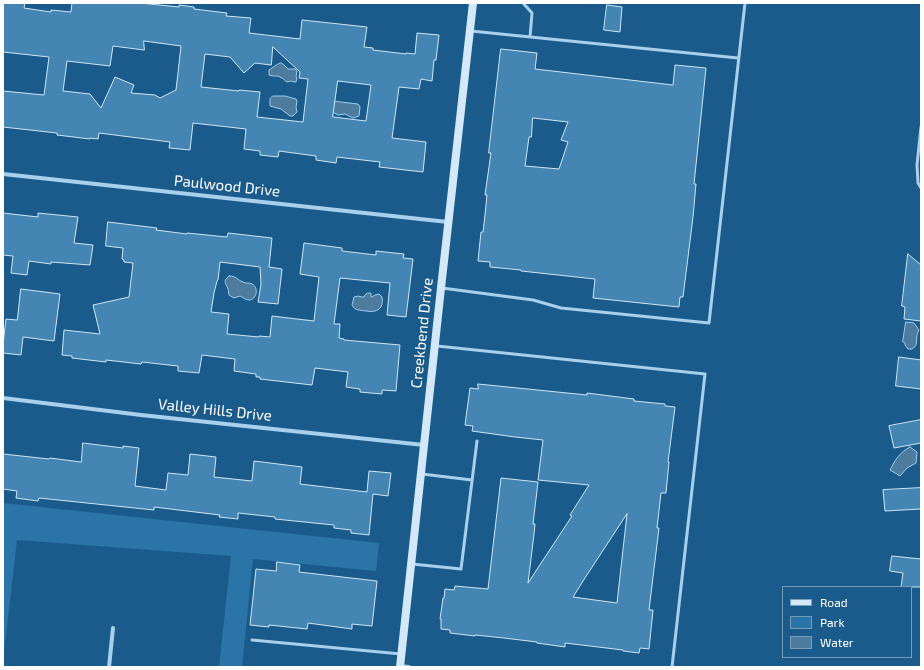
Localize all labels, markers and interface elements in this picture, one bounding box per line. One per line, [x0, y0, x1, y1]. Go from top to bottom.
street label: Paulwood Drive [173, 171, 281, 201]
street label: Creekbend Drive [407, 277, 437, 389]
street label: Valley Hills Drive [157, 395, 273, 425]
legend [782, 586, 912, 658]
text: Road [820, 595, 848, 609]
text: Park [820, 615, 845, 629]
text: Water [820, 635, 854, 649]

